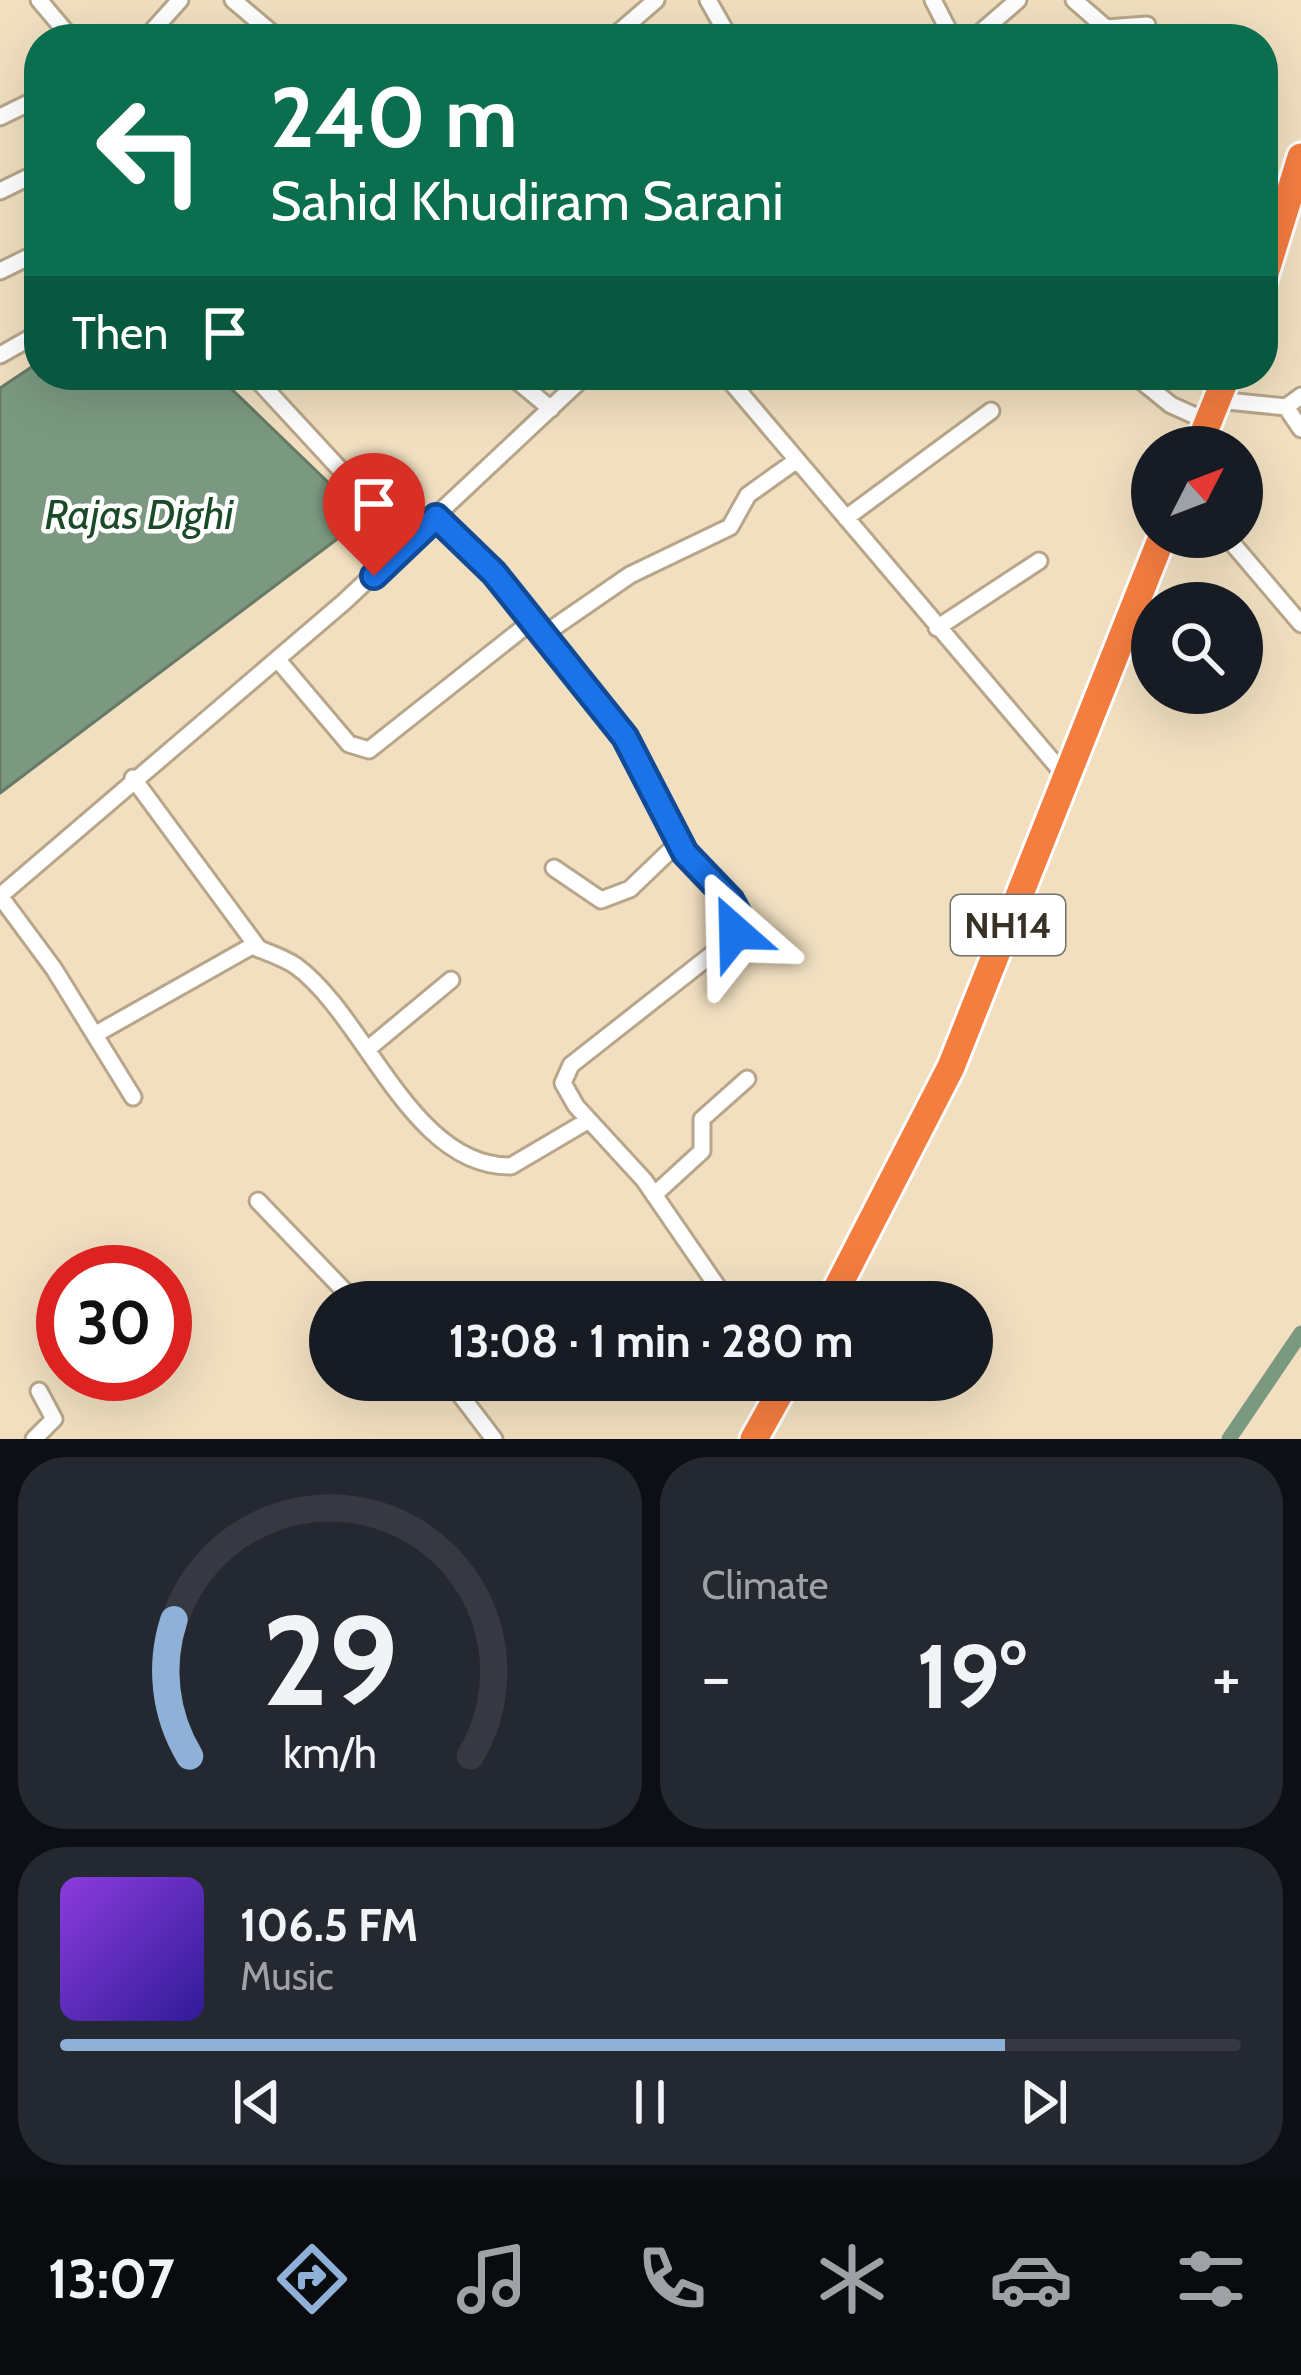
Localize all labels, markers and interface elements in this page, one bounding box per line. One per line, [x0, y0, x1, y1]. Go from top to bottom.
text: 240 m [270, 66, 518, 168]
icon: left [72, 72, 228, 228]
text: Sahid Khudiram Sarani [270, 168, 784, 234]
icon: arrive [192, 300, 258, 366]
text: Then [72, 306, 168, 360]
north arrow [1131, 426, 1263, 558]
map controls [1131, 426, 1263, 714]
pin [323, 453, 425, 576]
icon: arrive [341, 471, 407, 537]
water label: Rajas Dighi [44, 488, 235, 540]
button: search [1131, 582, 1263, 714]
position arrow [672, 869, 798, 995]
road number: NH14 [951, 895, 1065, 955]
speed limit sign: 30 [36, 1245, 192, 1401]
text: 13:08 · 1 min · 280 m [449, 1314, 853, 1368]
text: Climate [702, 1561, 828, 1609]
text: 29 [262, 1585, 398, 1736]
text: 19° [916, 1621, 1026, 1731]
text: − [702, 1636, 731, 1717]
text: + [1212, 1636, 1241, 1717]
text: km/h [283, 1727, 377, 1779]
text: 106.5 FM [240, 1898, 418, 1952]
text: Music [240, 1952, 334, 2000]
icon: previous [224, 2069, 290, 2135]
icon: pause [617, 2069, 683, 2135]
icon: next [1011, 2069, 1077, 2135]
icon: directions [270, 2237, 354, 2321]
icon: music [450, 2237, 534, 2321]
icon: phone [630, 2237, 714, 2321]
icon: climate [810, 2237, 894, 2321]
icon: car [989, 2237, 1073, 2321]
icon: filters [1169, 2237, 1253, 2321]
text: 13:07 [48, 2246, 175, 2312]

